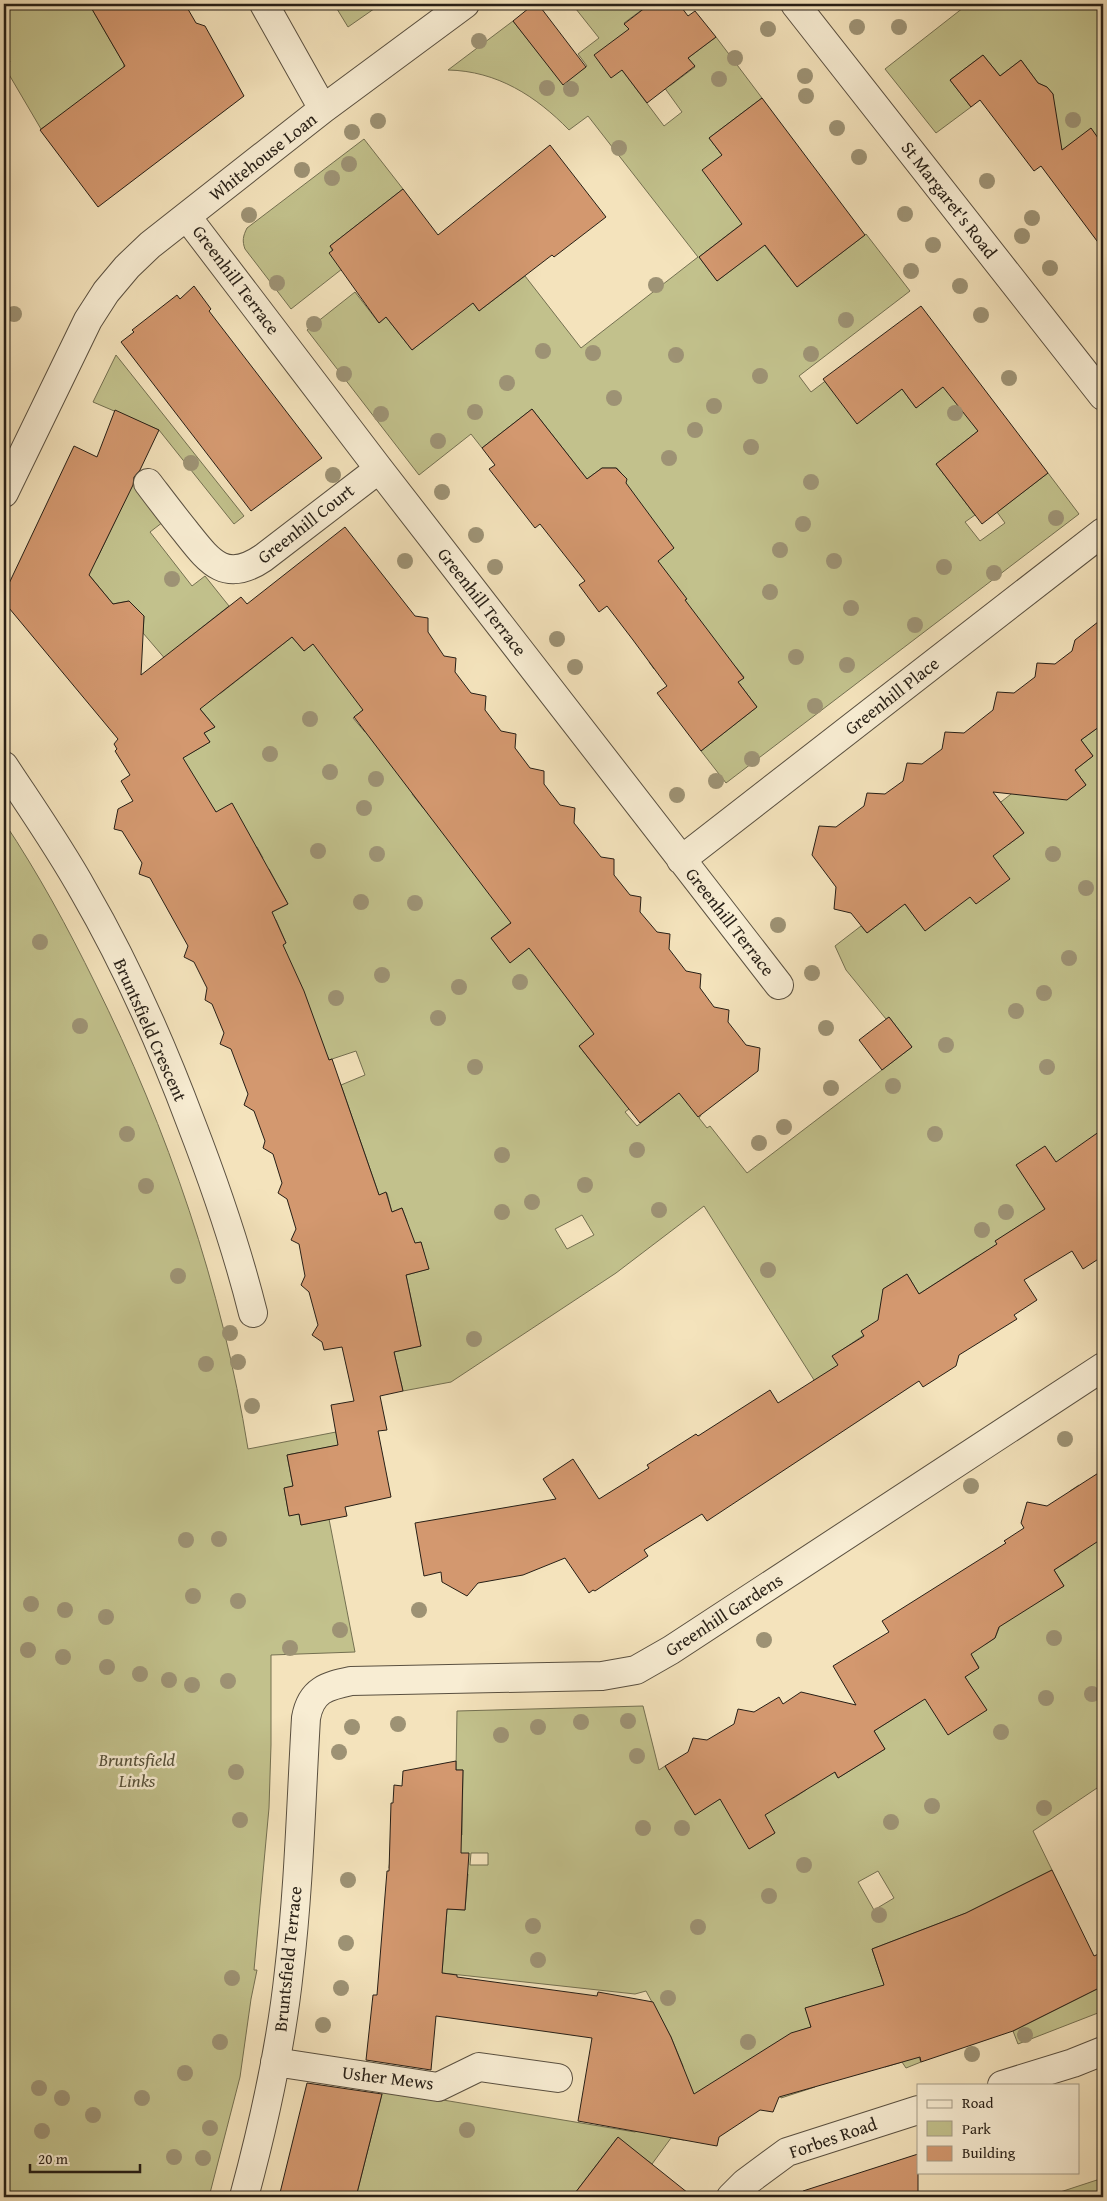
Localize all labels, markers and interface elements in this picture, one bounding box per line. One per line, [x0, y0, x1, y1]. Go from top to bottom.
street label: Whitehouse Loan [203, 106, 322, 207]
street label: St Margaret's Road [895, 135, 1004, 264]
street label: Greenhill Terrace [186, 219, 287, 340]
street label: Greenhill Court [251, 477, 360, 570]
street label: Greenhill Terrace [431, 542, 533, 662]
street label: Greenhill Place [839, 650, 945, 741]
street label: Greenhill Terrace [679, 862, 781, 982]
street label: Bruntsfield Crescent [107, 954, 194, 1106]
street label: Greenhill Gardens [659, 1566, 788, 1663]
park label: Bruntsfield Links [98, 1746, 176, 1794]
street label: Bruntsfield Terrace [266, 1885, 309, 2033]
street label: Usher Mews [341, 2058, 435, 2097]
legend [917, 2084, 1080, 2174]
text: Road [962, 2092, 993, 2113]
street label: Forbes Road [785, 2110, 881, 2165]
text: Park [962, 2118, 991, 2139]
scale bar [30, 2141, 140, 2173]
text: Building [962, 2142, 1016, 2163]
text: 20 m [38, 2148, 69, 2169]

